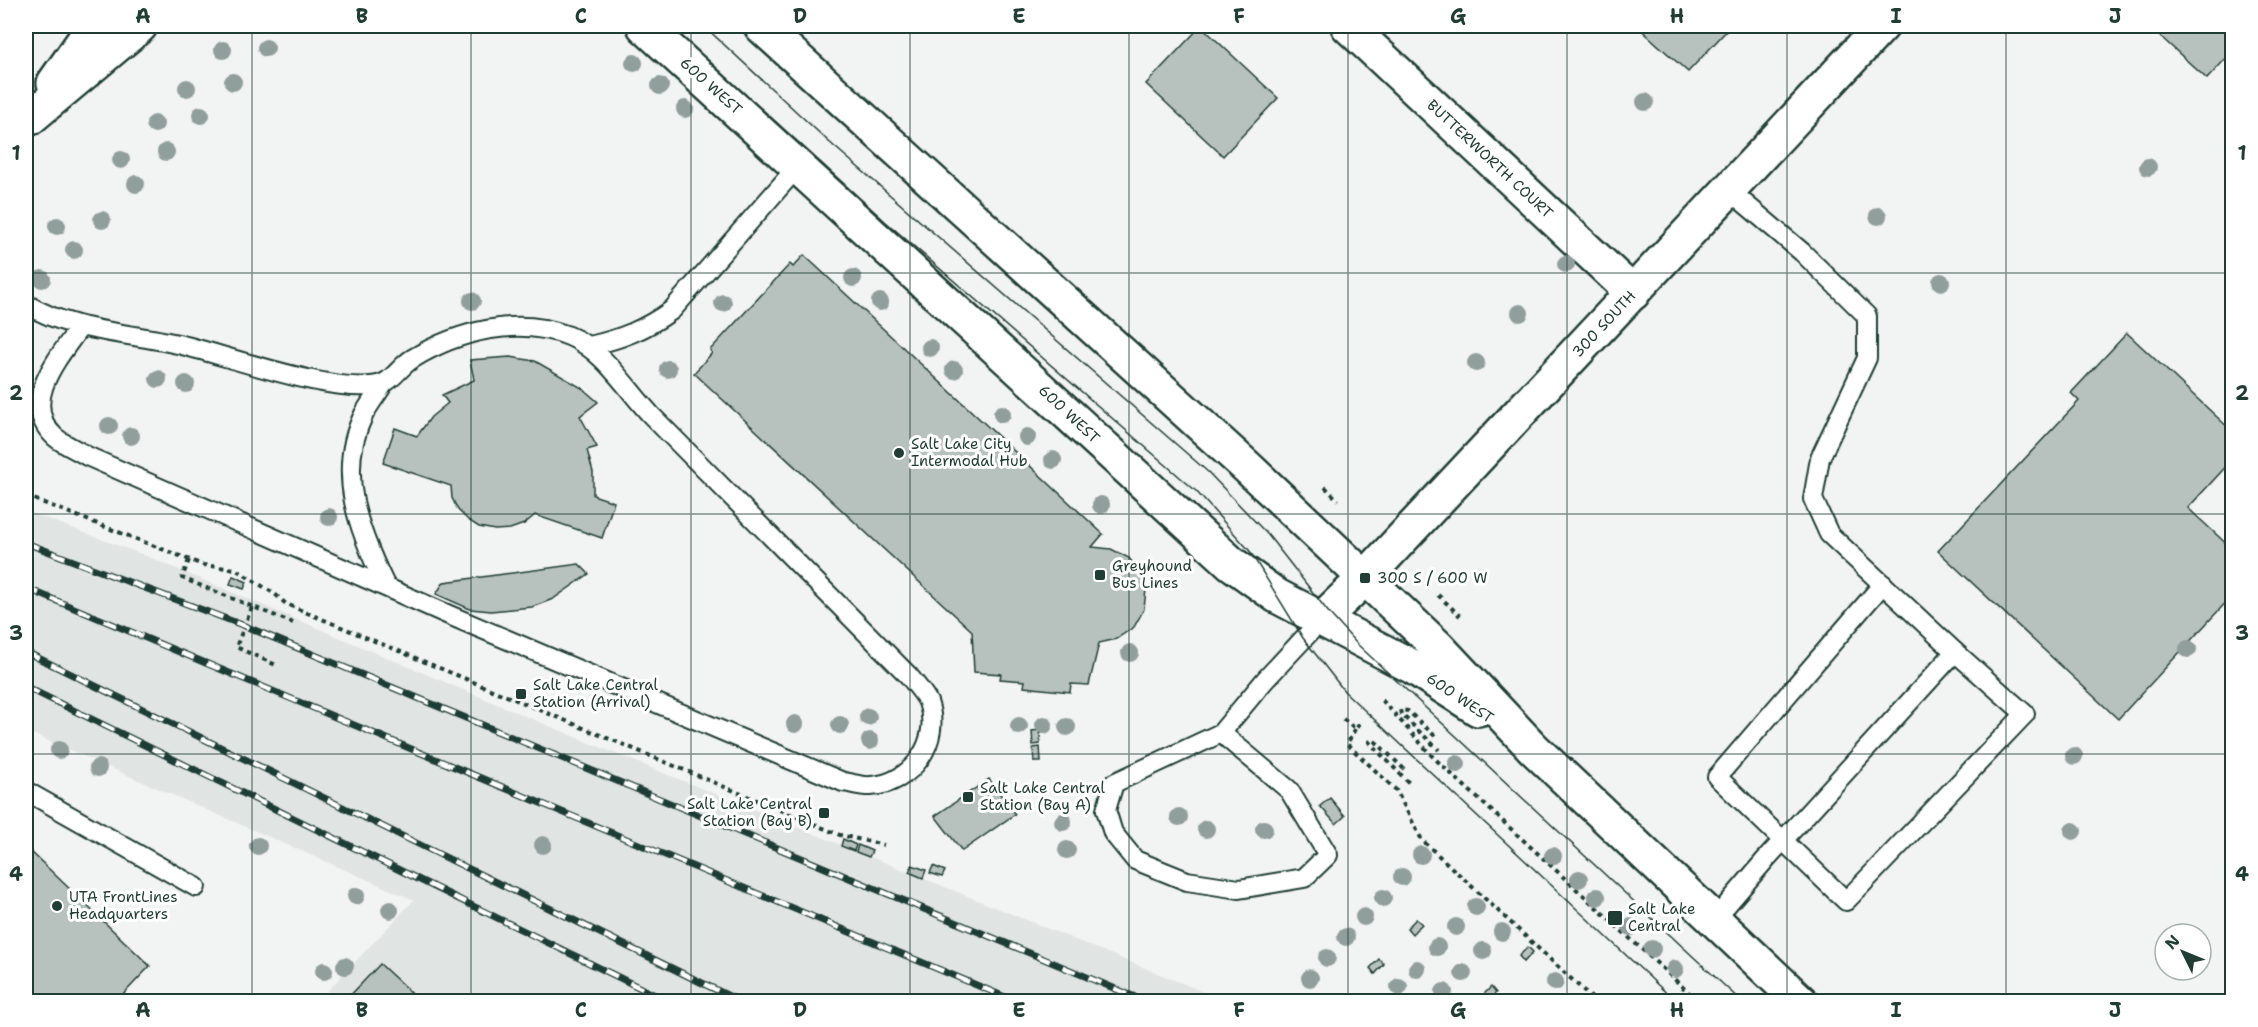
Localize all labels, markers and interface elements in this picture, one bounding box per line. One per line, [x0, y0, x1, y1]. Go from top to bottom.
text: A [135, 3, 151, 29]
text: B [356, 3, 368, 29]
text: C [575, 3, 587, 29]
text: D [793, 3, 807, 29]
text: E [1012, 3, 1026, 29]
text: F [1233, 3, 1245, 29]
text: G [1450, 3, 1466, 29]
text: H [1670, 3, 1684, 29]
text: I [1890, 3, 1902, 29]
text: J [2109, 3, 2122, 29]
street label: 600 WEST [676, 53, 746, 119]
street label: BUTTERWORTH COURT [1423, 95, 1557, 223]
text: 1 [11, 140, 21, 166]
text: 1 [2237, 140, 2247, 166]
street label: 300 SOUTH [1568, 286, 1640, 362]
text: 2 [9, 380, 23, 406]
street label: 600 WEST [1034, 380, 1104, 448]
text: 2 [2235, 380, 2249, 406]
place label: Salt Lake City Intermodal Hub [911, 434, 1028, 471]
marker: Salt Lake City Intermodal Hub [892, 446, 906, 460]
place label: Greyhound Bus Lines [1112, 556, 1192, 593]
marker: Greyhound Bus Lines [1093, 568, 1107, 582]
place label: 300 S / 600 W [1377, 568, 1488, 588]
marker: 300 S / 600 W [1358, 571, 1372, 585]
text: 3 [9, 620, 23, 646]
text: 3 [2235, 620, 2249, 646]
street label: 600 WEST [1422, 668, 1498, 728]
place label: Salt Lake Central Station (Arrival) [533, 675, 659, 712]
marker: Salt Lake Central Station (Arrival) [514, 687, 528, 701]
place label: Salt Lake Central Station (Bay A) [980, 778, 1106, 815]
marker: Salt Lake Central Station (Bay A) [961, 790, 975, 804]
place label: Salt Lake Central Station (Bay B) [687, 794, 812, 831]
marker: Salt Lake Central Station (Bay B) [817, 806, 831, 820]
text: 4 [9, 861, 23, 887]
text: 4 [2235, 861, 2249, 887]
place label: UTA FrontLines Headquarters [69, 887, 178, 924]
marker: UTA FrontLines Headquarters [50, 899, 64, 913]
place label: Salt Lake Central [1628, 899, 1695, 936]
marker: Salt Lake Central [1606, 909, 1624, 927]
north arrow [2153, 922, 2213, 982]
text: N [2160, 930, 2184, 954]
text: A [135, 997, 151, 1023]
text: B [356, 997, 368, 1023]
text: C [575, 997, 587, 1023]
text: D [793, 997, 807, 1023]
text: E [1012, 997, 1026, 1023]
text: F [1233, 997, 1245, 1023]
text: G [1450, 997, 1466, 1023]
text: H [1670, 997, 1684, 1023]
text: I [1890, 997, 1902, 1023]
text: J [2109, 997, 2122, 1023]

